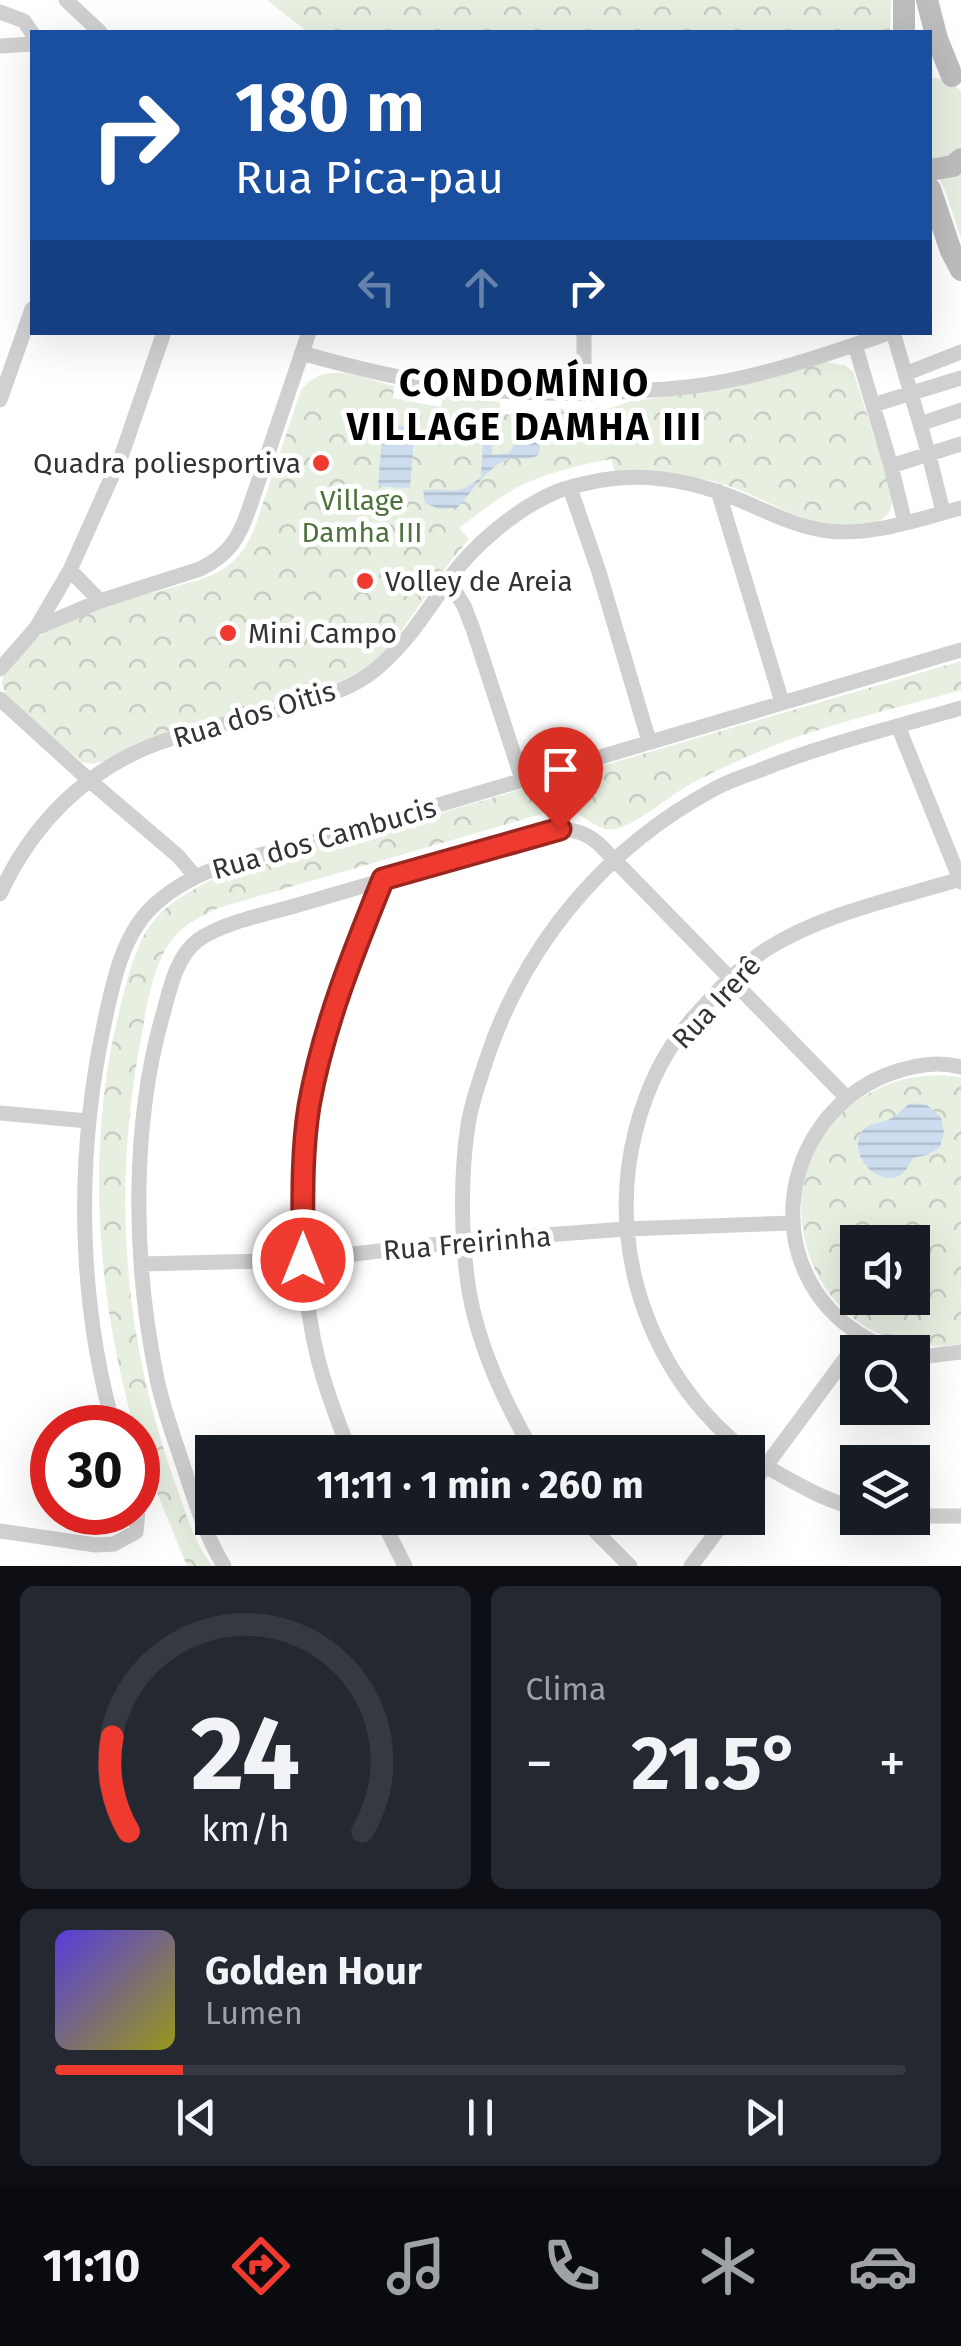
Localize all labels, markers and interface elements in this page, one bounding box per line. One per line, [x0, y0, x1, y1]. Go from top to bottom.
text: 180 m [235, 66, 425, 150]
icon: right [70, 70, 200, 200]
text: Rua Pica-pau [235, 151, 504, 205]
icon: left [349, 260, 404, 315]
icon: ahead [454, 260, 509, 315]
icon: right [559, 260, 614, 315]
district label: CONDOMÍNIO VILLAGE DAMHA III [346, 358, 703, 450]
place label: Quadra poliesportiva [33, 447, 301, 480]
marker: Quadra poliesportiva [310, 452, 332, 474]
park label: Village Damha III [302, 484, 422, 549]
place label: Volley de Areia [385, 565, 573, 598]
marker: Volley de Areia [354, 570, 376, 592]
place label: Mini Campo [248, 617, 397, 650]
marker: Mini Campo [217, 622, 239, 644]
street label: Rua dos Oitis [169, 674, 339, 755]
pin [518, 727, 603, 830]
icon: arrive [533, 742, 588, 797]
street label: Rua dos Cambucis [208, 791, 440, 886]
street label: Rua Irerê [665, 949, 768, 1056]
position arrow [251, 1208, 355, 1312]
street label: Rua Freirinha [382, 1220, 552, 1267]
map controls [840, 1225, 930, 1535]
button: sound [840, 1225, 930, 1315]
button: search [840, 1335, 930, 1425]
speed limit sign: 30 [30, 1405, 160, 1535]
button: layers [840, 1445, 930, 1535]
text: 11:11 · 1 min · 260 m [316, 1462, 644, 1508]
text: Clima [526, 1670, 606, 1708]
text: 24 [190, 1692, 300, 1817]
text: 21.5° [631, 1719, 800, 1809]
text: − [526, 1731, 553, 1797]
text: + [879, 1731, 906, 1797]
text: km/h [201, 1808, 289, 1850]
text: Golden Hour [205, 1948, 422, 1994]
text: Lumen [205, 1994, 303, 2032]
icon: previous [169, 2090, 224, 2145]
icon: pause [453, 2090, 508, 2145]
icon: next [737, 2090, 792, 2145]
icon: directions [226, 2231, 296, 2301]
icon: music [381, 2231, 451, 2301]
icon: phone [537, 2231, 607, 2301]
icon: climate [693, 2231, 763, 2301]
icon: car [848, 2231, 918, 2301]
text: 11:10 [43, 2239, 140, 2293]

